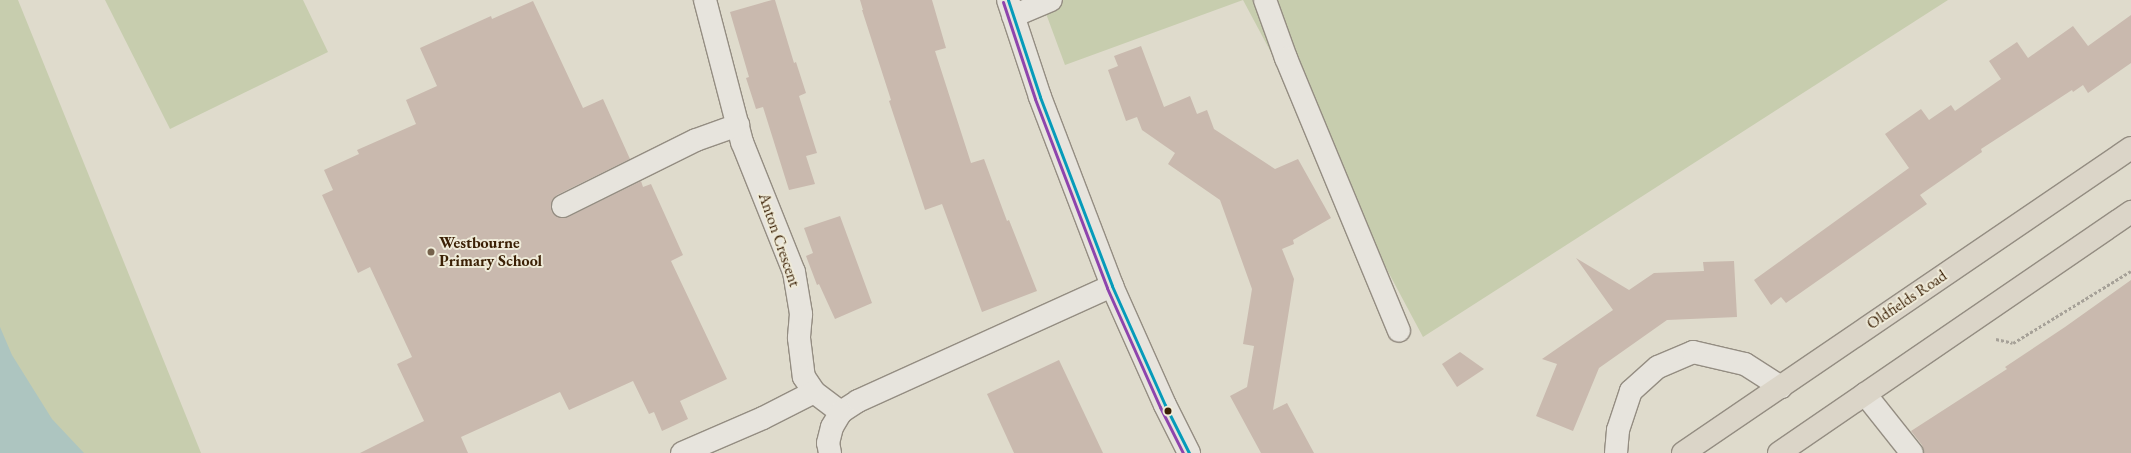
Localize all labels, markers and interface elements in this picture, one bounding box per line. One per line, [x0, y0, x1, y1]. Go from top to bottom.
street label: Anton Crescent [754, 190, 804, 290]
place label: Westbourne Primary School [439, 233, 542, 271]
marker: Westbourne Primary School [426, 247, 436, 257]
street label: Oldfields Road [1863, 266, 1951, 334]
unlabelled marker [1163, 406, 1173, 416]

